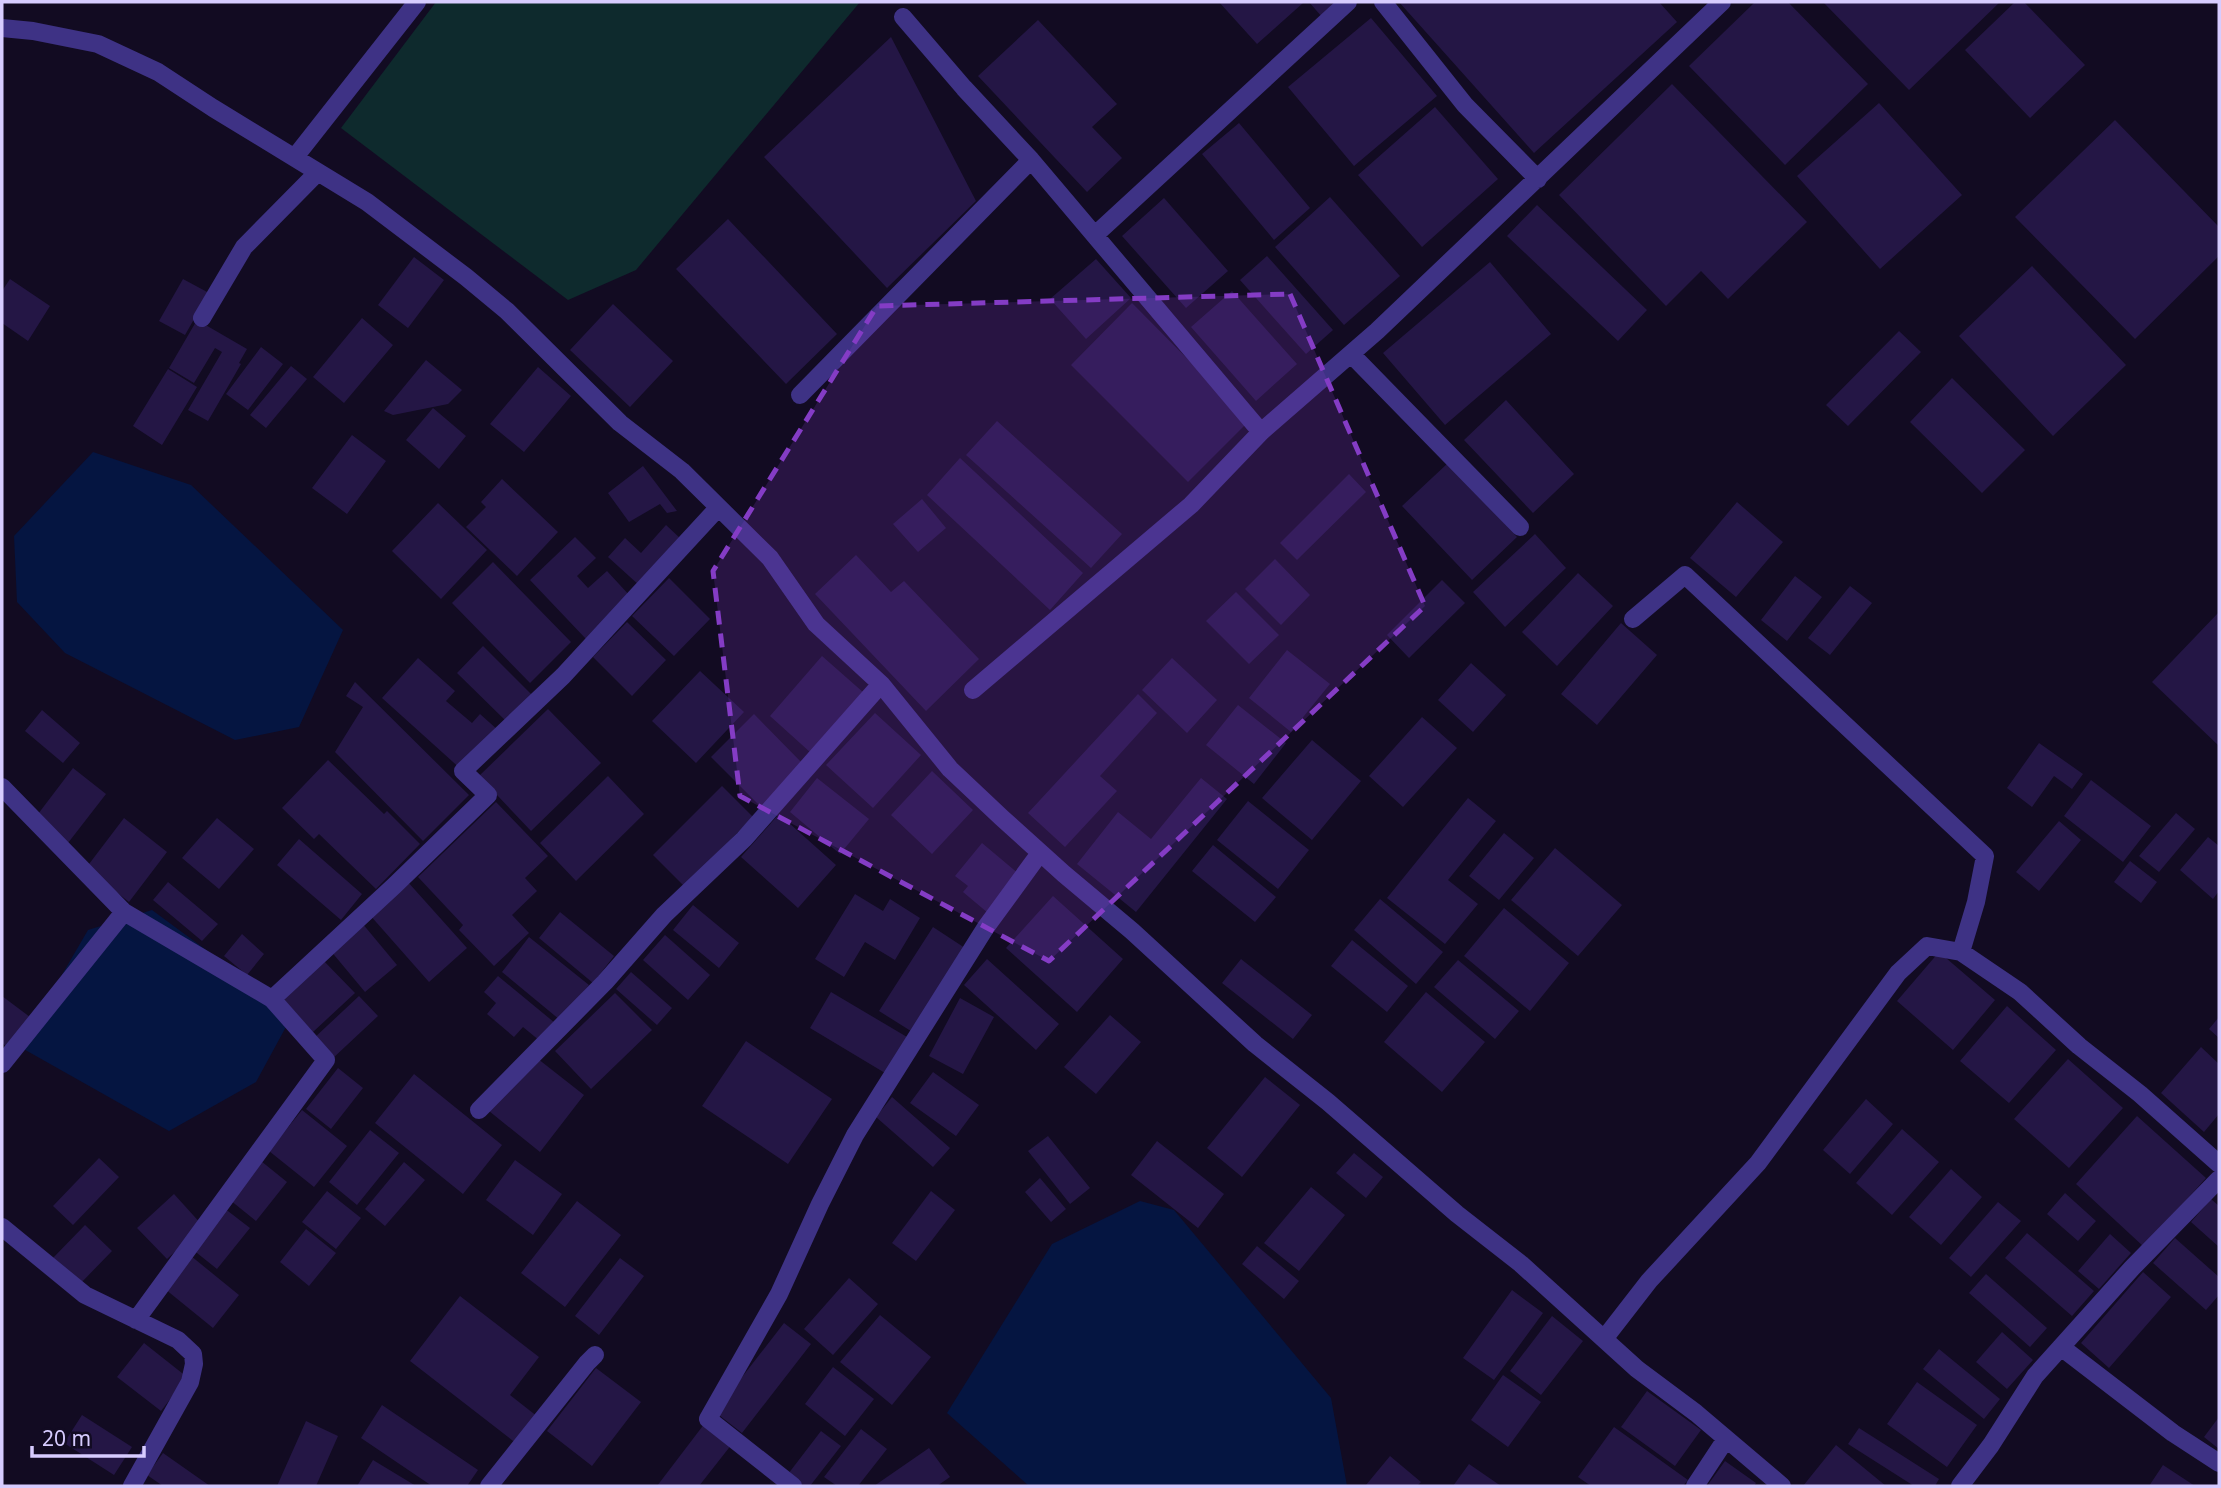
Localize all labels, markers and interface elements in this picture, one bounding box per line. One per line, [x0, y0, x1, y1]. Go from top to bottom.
scale bar [32, 1414, 144, 1458]
text: 20 m [42, 1424, 91, 1452]

